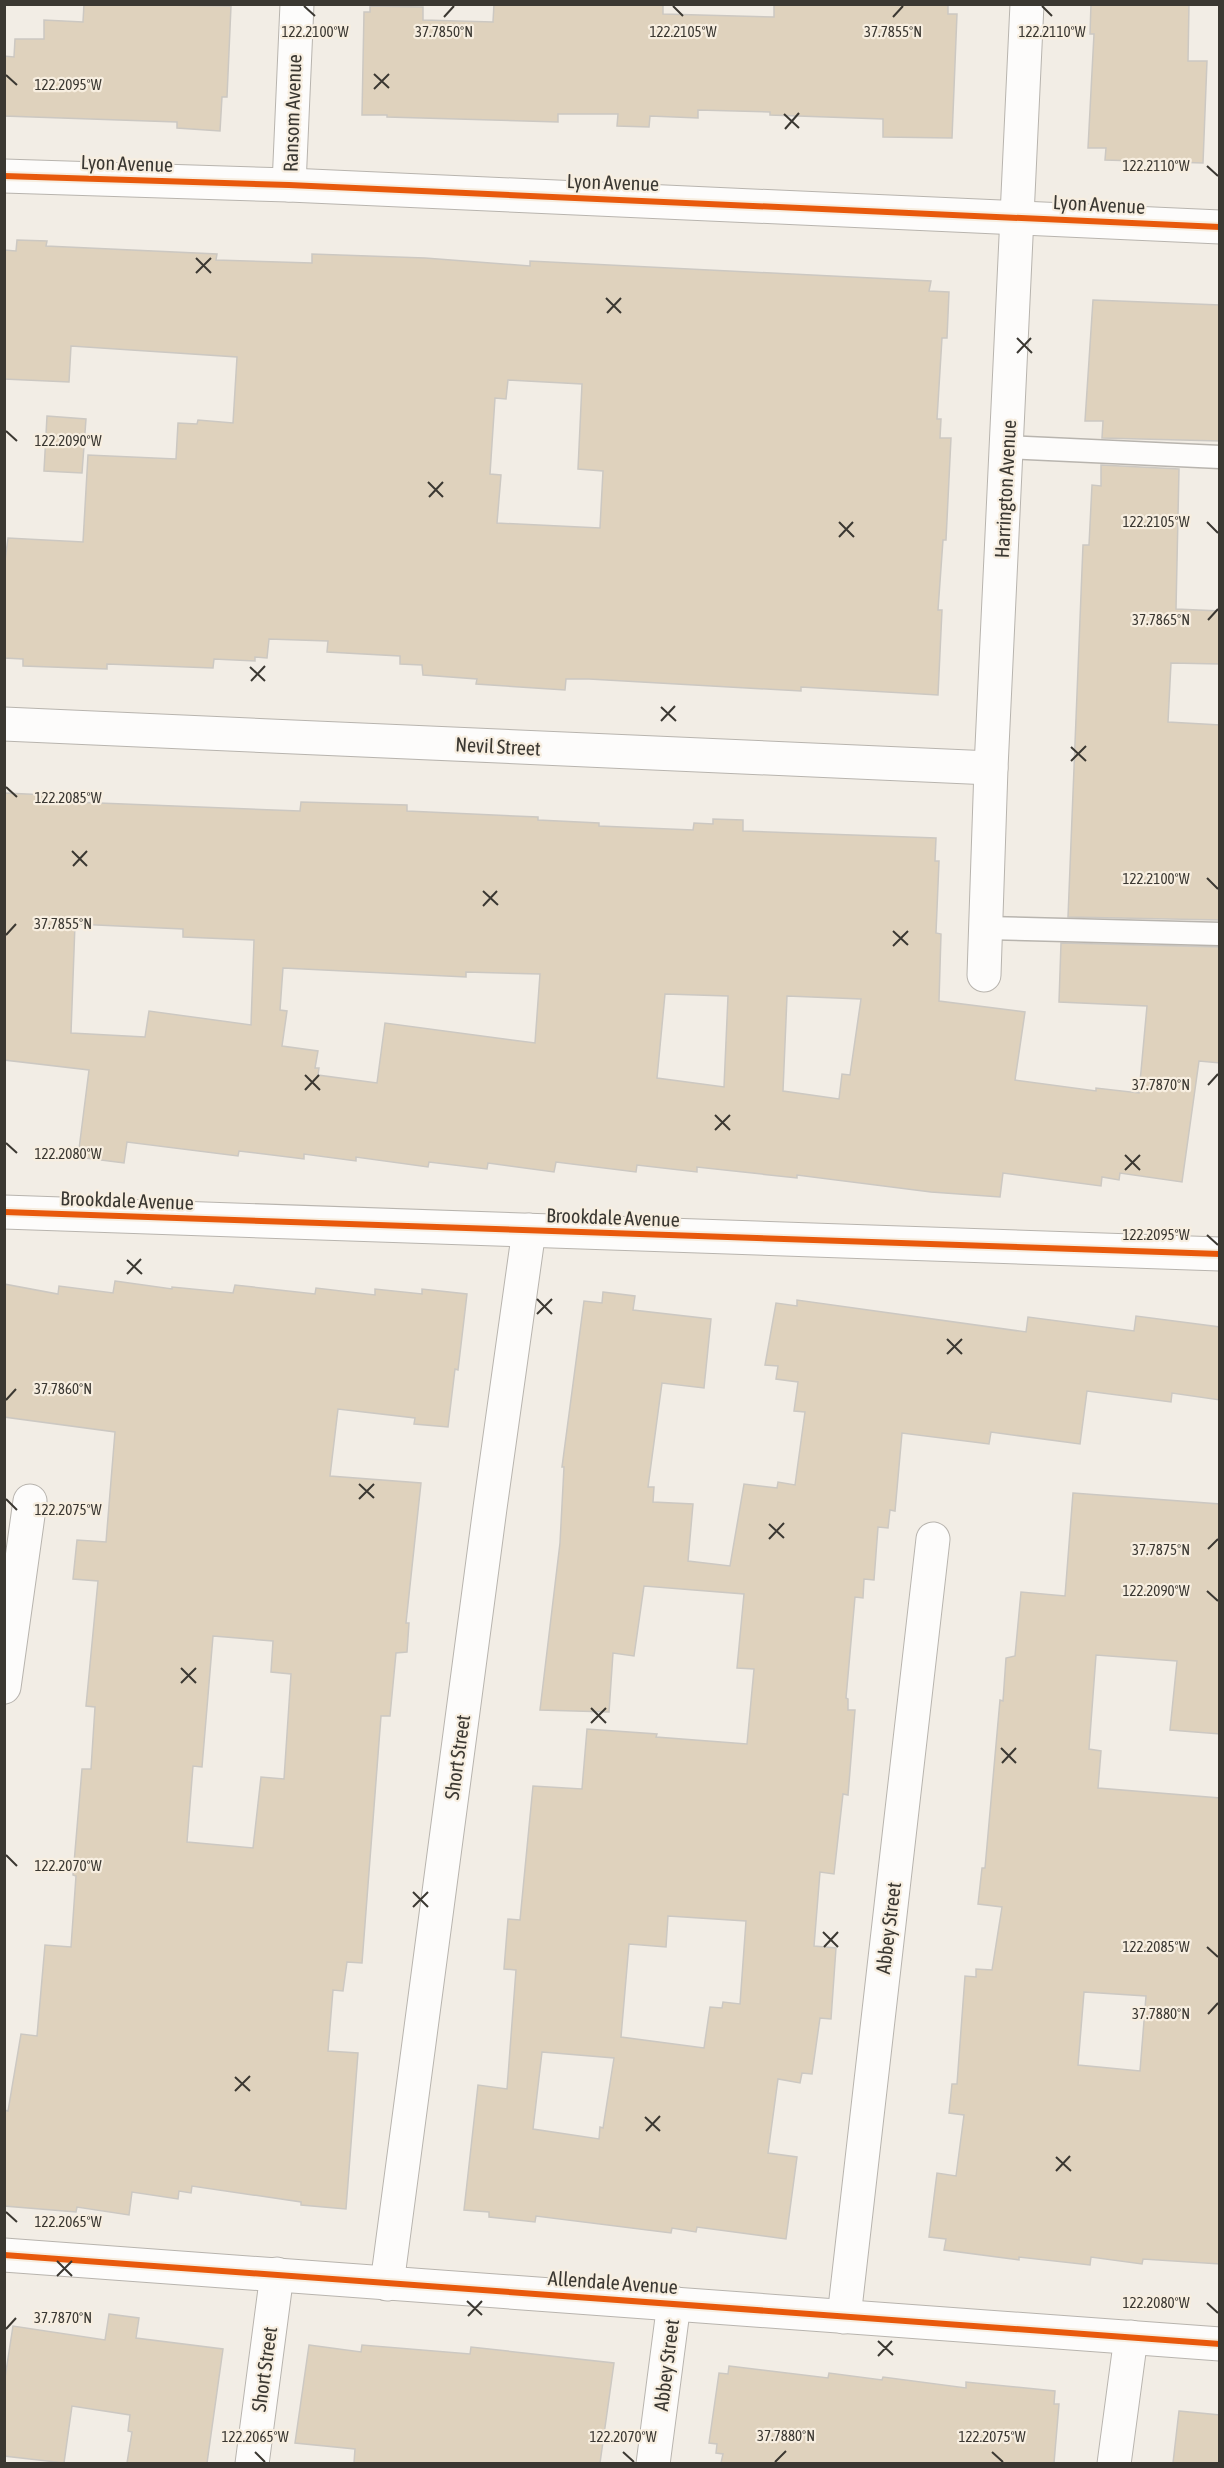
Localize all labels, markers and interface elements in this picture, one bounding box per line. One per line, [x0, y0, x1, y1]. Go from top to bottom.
text: 122.2100°W [281, 23, 349, 40]
text: 37.7850°N [415, 23, 473, 40]
text: 122.2105°W [649, 23, 717, 40]
text: 37.7855°N [864, 23, 922, 40]
text: 122.2110°W [1018, 23, 1086, 40]
street label: Ransom Avenue [278, 54, 306, 172]
text: 122.2095°W [34, 76, 102, 93]
street label: Lyon Avenue [80, 150, 174, 176]
text: 122.2110°W [1122, 157, 1190, 174]
street label: Lyon Avenue [566, 169, 660, 195]
street label: Lyon Avenue [1052, 190, 1146, 218]
street label: Harrington Avenue [990, 419, 1020, 559]
text: 122.2090°W [34, 432, 102, 449]
text: 122.2105°W [1122, 513, 1190, 530]
text: 37.7865°N [1132, 611, 1190, 628]
street label: Nevil Street [455, 732, 541, 760]
text: 122.2085°W [34, 789, 102, 806]
text: 122.2100°W [1122, 870, 1190, 887]
text: 37.7855°N [34, 915, 92, 932]
text: 37.7870°N [1132, 1076, 1190, 1093]
text: 122.2080°W [34, 1145, 102, 1162]
street label: Brookdale Avenue [60, 1186, 194, 1214]
street label: Brookdale Avenue [546, 1203, 680, 1231]
text: 122.2095°W [1122, 1226, 1190, 1243]
text: 37.7860°N [34, 1380, 92, 1397]
text: 122.2075°W [34, 1501, 102, 1518]
text: 37.7875°N [1132, 1541, 1190, 1558]
text: 122.2090°W [1122, 1582, 1190, 1599]
street label: Short Street [440, 1713, 474, 1801]
text: 122.2070°W [34, 1857, 102, 1874]
street label: Abbey Street [871, 1880, 905, 1975]
text: 122.2085°W [1122, 1938, 1190, 1955]
text: 37.7880°N [1132, 2005, 1190, 2022]
text: 122.2065°W [34, 2213, 102, 2230]
street label: Allendale Avenue [547, 2266, 679, 2298]
text: 122.2080°W [1122, 2294, 1190, 2311]
text: 37.7870°N [34, 2309, 92, 2326]
street label: Abbey Street [649, 2317, 683, 2412]
street label: Short Street [247, 2325, 281, 2413]
text: 37.7880°N [757, 2427, 815, 2444]
text: 122.2065°W [221, 2428, 289, 2445]
text: 122.2070°W [589, 2428, 657, 2445]
text: 122.2075°W [958, 2428, 1026, 2445]

